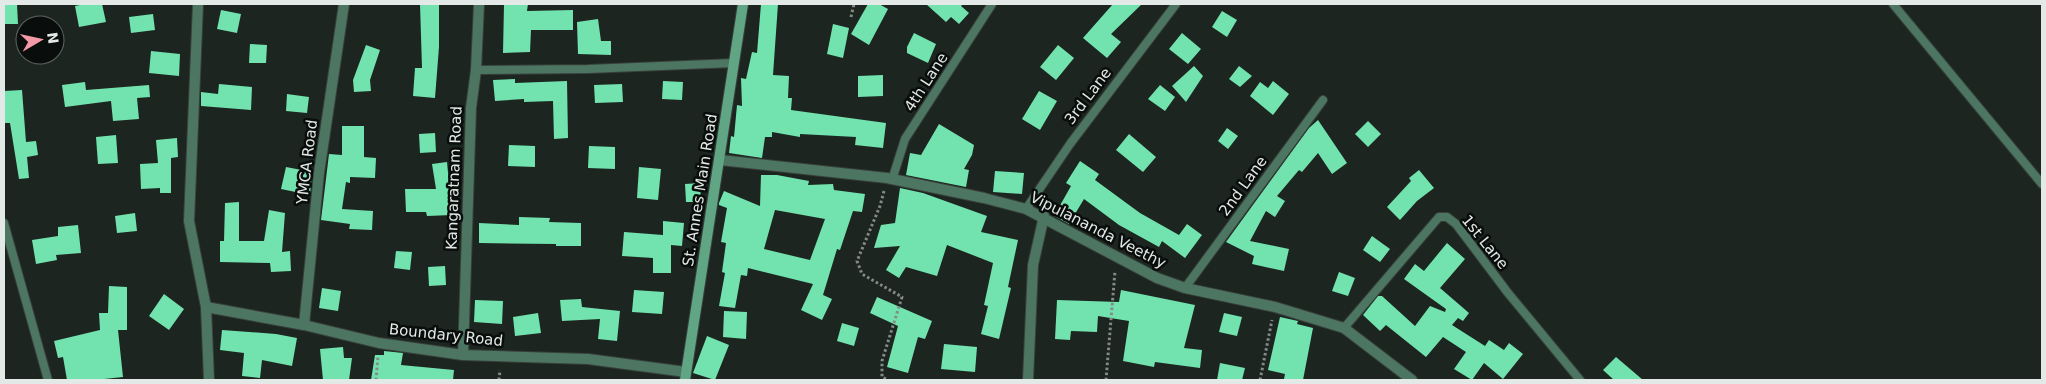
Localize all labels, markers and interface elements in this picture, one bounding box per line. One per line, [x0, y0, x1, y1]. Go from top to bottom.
north arrow [15, 15, 65, 65]
text: N [44, 31, 62, 45]
street label: 4th Lane [900, 49, 952, 115]
street label: 3rd Lane [1061, 64, 1115, 128]
street label: Kangaratnam Road [442, 106, 466, 250]
street label: St. Annes Main Road [679, 112, 721, 268]
street label: YMCA Road [293, 119, 321, 206]
street label: 2nd Lane [1215, 153, 1271, 219]
street label: Vipulananda Veethy [1027, 188, 1169, 272]
street label: 1st Lane [1458, 211, 1512, 273]
street label: Boundary Road [388, 320, 504, 350]

